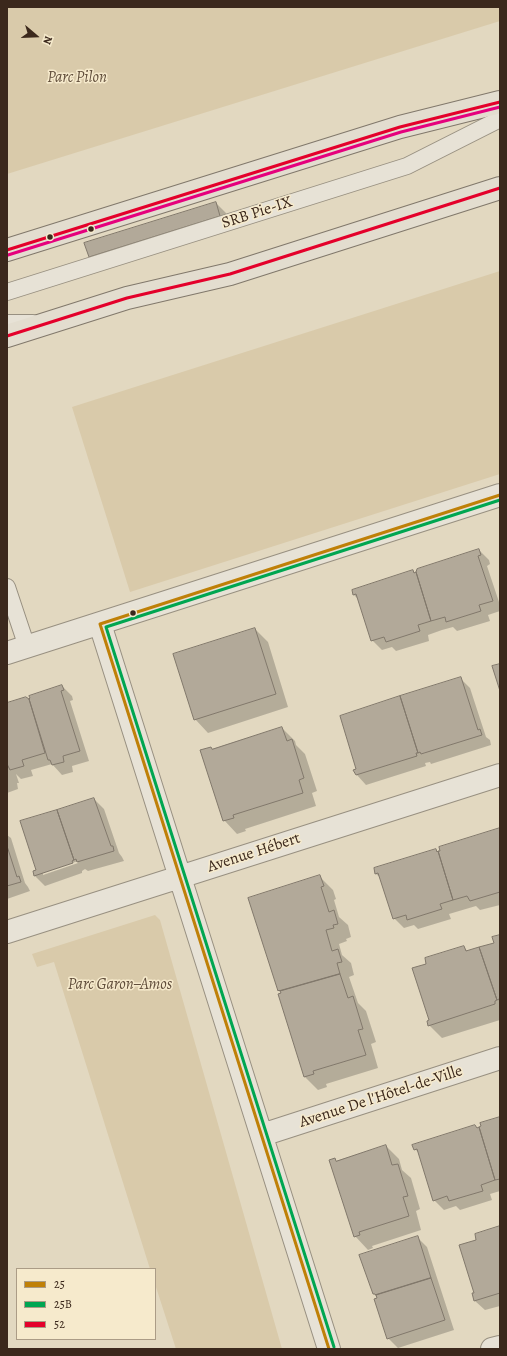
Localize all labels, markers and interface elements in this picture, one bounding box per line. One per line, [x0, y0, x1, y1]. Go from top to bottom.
north arrow [16, 16, 56, 56]
text: N [39, 34, 56, 46]
park label: Parc Pilon [47, 68, 107, 88]
street label: SRB Pie-IX [219, 193, 295, 233]
unlabelled marker [86, 224, 96, 234]
unlabelled marker [45, 232, 55, 242]
unlabelled marker [128, 608, 138, 618]
street label: Avenue Hébert [205, 829, 303, 877]
park label: Parc Garon–Amos [68, 975, 172, 995]
street label: Avenue De l'Hôtel-de-Ville [297, 1062, 465, 1132]
legend [16, 1268, 156, 1340]
text: 25 [54, 1276, 65, 1292]
text: 25B [54, 1296, 72, 1312]
text: 52 [54, 1316, 65, 1332]

